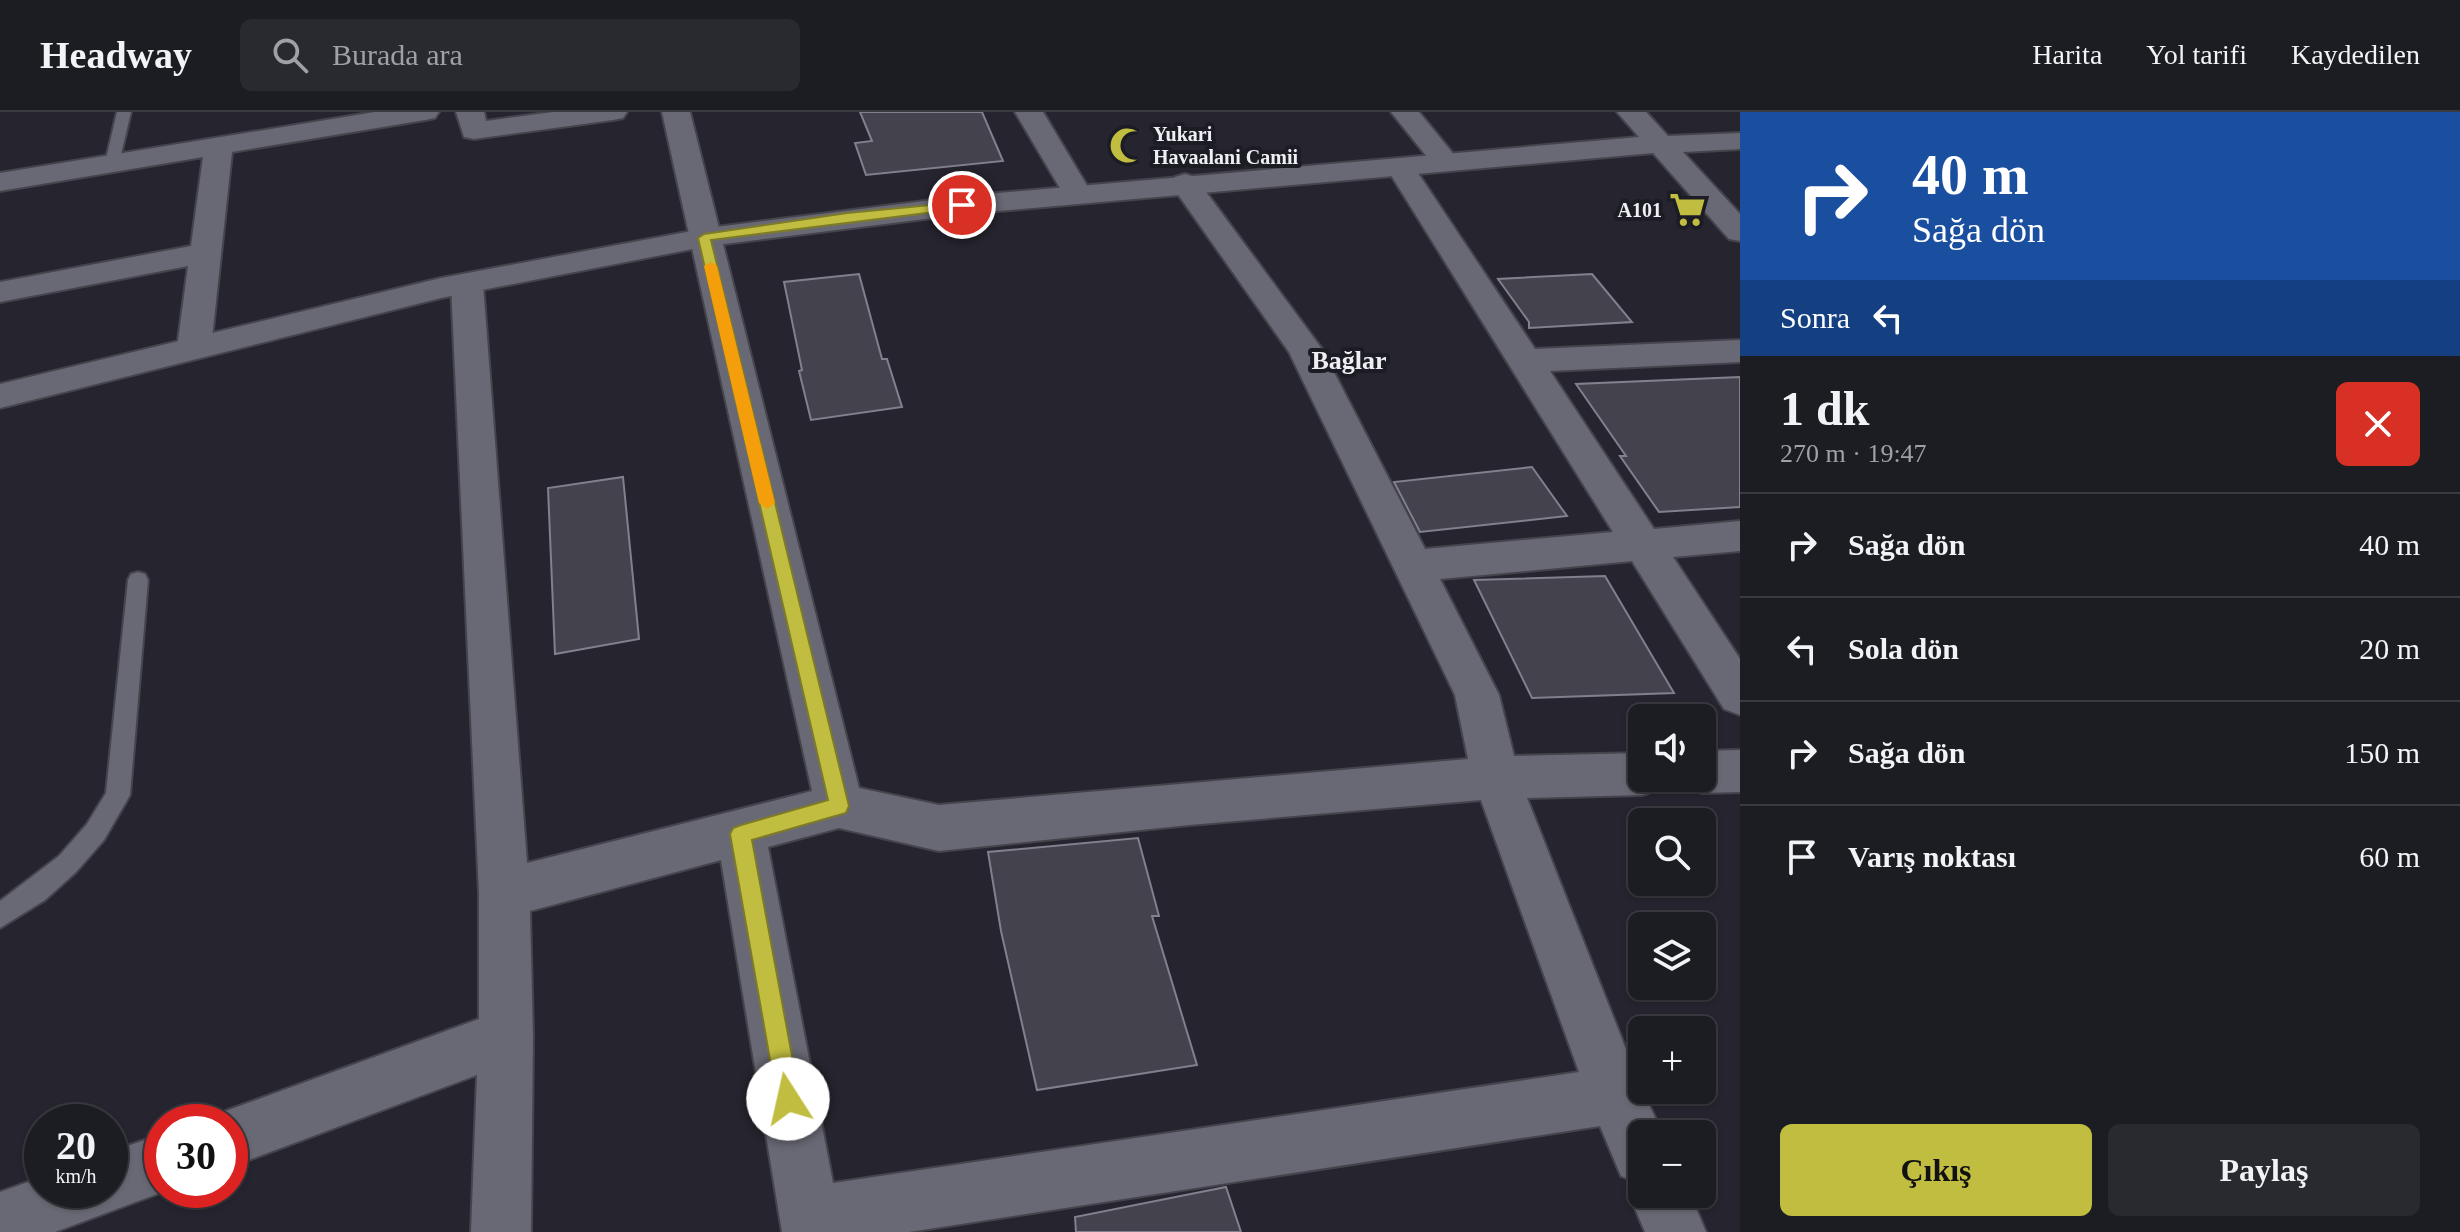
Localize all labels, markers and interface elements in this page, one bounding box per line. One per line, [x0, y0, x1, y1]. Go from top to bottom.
search box [240, 19, 800, 91]
icon: search [268, 33, 312, 77]
text: Headway [40, 34, 192, 76]
text: Burada ara [332, 38, 463, 71]
text: Harita [2032, 39, 2102, 70]
text: Yol tarifi [2146, 39, 2247, 70]
text: Kaydedilen [2291, 39, 2420, 70]
place label: Yukari Havaalani Camii [1153, 123, 1298, 168]
mosque icon: Yukari Havaalani Camii [1108, 127, 1146, 165]
icon: right [1780, 144, 1884, 248]
text: 40 m [1912, 144, 2029, 206]
pin [928, 171, 996, 239]
icon: arrive [940, 183, 984, 227]
supermarket icon: A101 [1669, 191, 1707, 229]
place label: A101 [1618, 199, 1662, 221]
text: Sağa dön [1912, 210, 2045, 250]
icon: left [1866, 296, 1910, 340]
text: Sonra [1780, 301, 1850, 334]
district label: Bağlar [1311, 346, 1387, 375]
text: 1 dk [1780, 382, 1869, 435]
button: close [2336, 382, 2420, 466]
text: 270 m · 19:47 [1780, 439, 1927, 468]
icon: right [1780, 523, 1824, 567]
text: Sağa dön [1848, 528, 1966, 561]
text: 40 m [2359, 528, 2420, 561]
icon: left [1780, 627, 1824, 671]
text: Sola dön [1848, 632, 1959, 665]
text: 20 m [2359, 632, 2420, 665]
map controls [1628, 704, 1716, 1208]
button: sound [1628, 704, 1716, 792]
icon: right [1780, 731, 1824, 775]
text: Sağa dön [1848, 736, 1966, 769]
text: 150 m [2344, 736, 2420, 769]
button: search [1628, 808, 1716, 896]
icon: arrive [1780, 835, 1824, 879]
text: Varış noktası [1848, 840, 2016, 873]
text: 60 m [2359, 840, 2420, 873]
button: layers [1628, 912, 1716, 1000]
button: + [1628, 1016, 1716, 1104]
position arrow [746, 1057, 830, 1141]
speed limit sign: 30 [144, 1104, 248, 1208]
button: − [1628, 1120, 1716, 1208]
text: 20 [56, 1123, 96, 1168]
button: Çıkış [1780, 1124, 2092, 1216]
button: Paylaş [2108, 1124, 2420, 1216]
text: km/h [55, 1165, 97, 1187]

